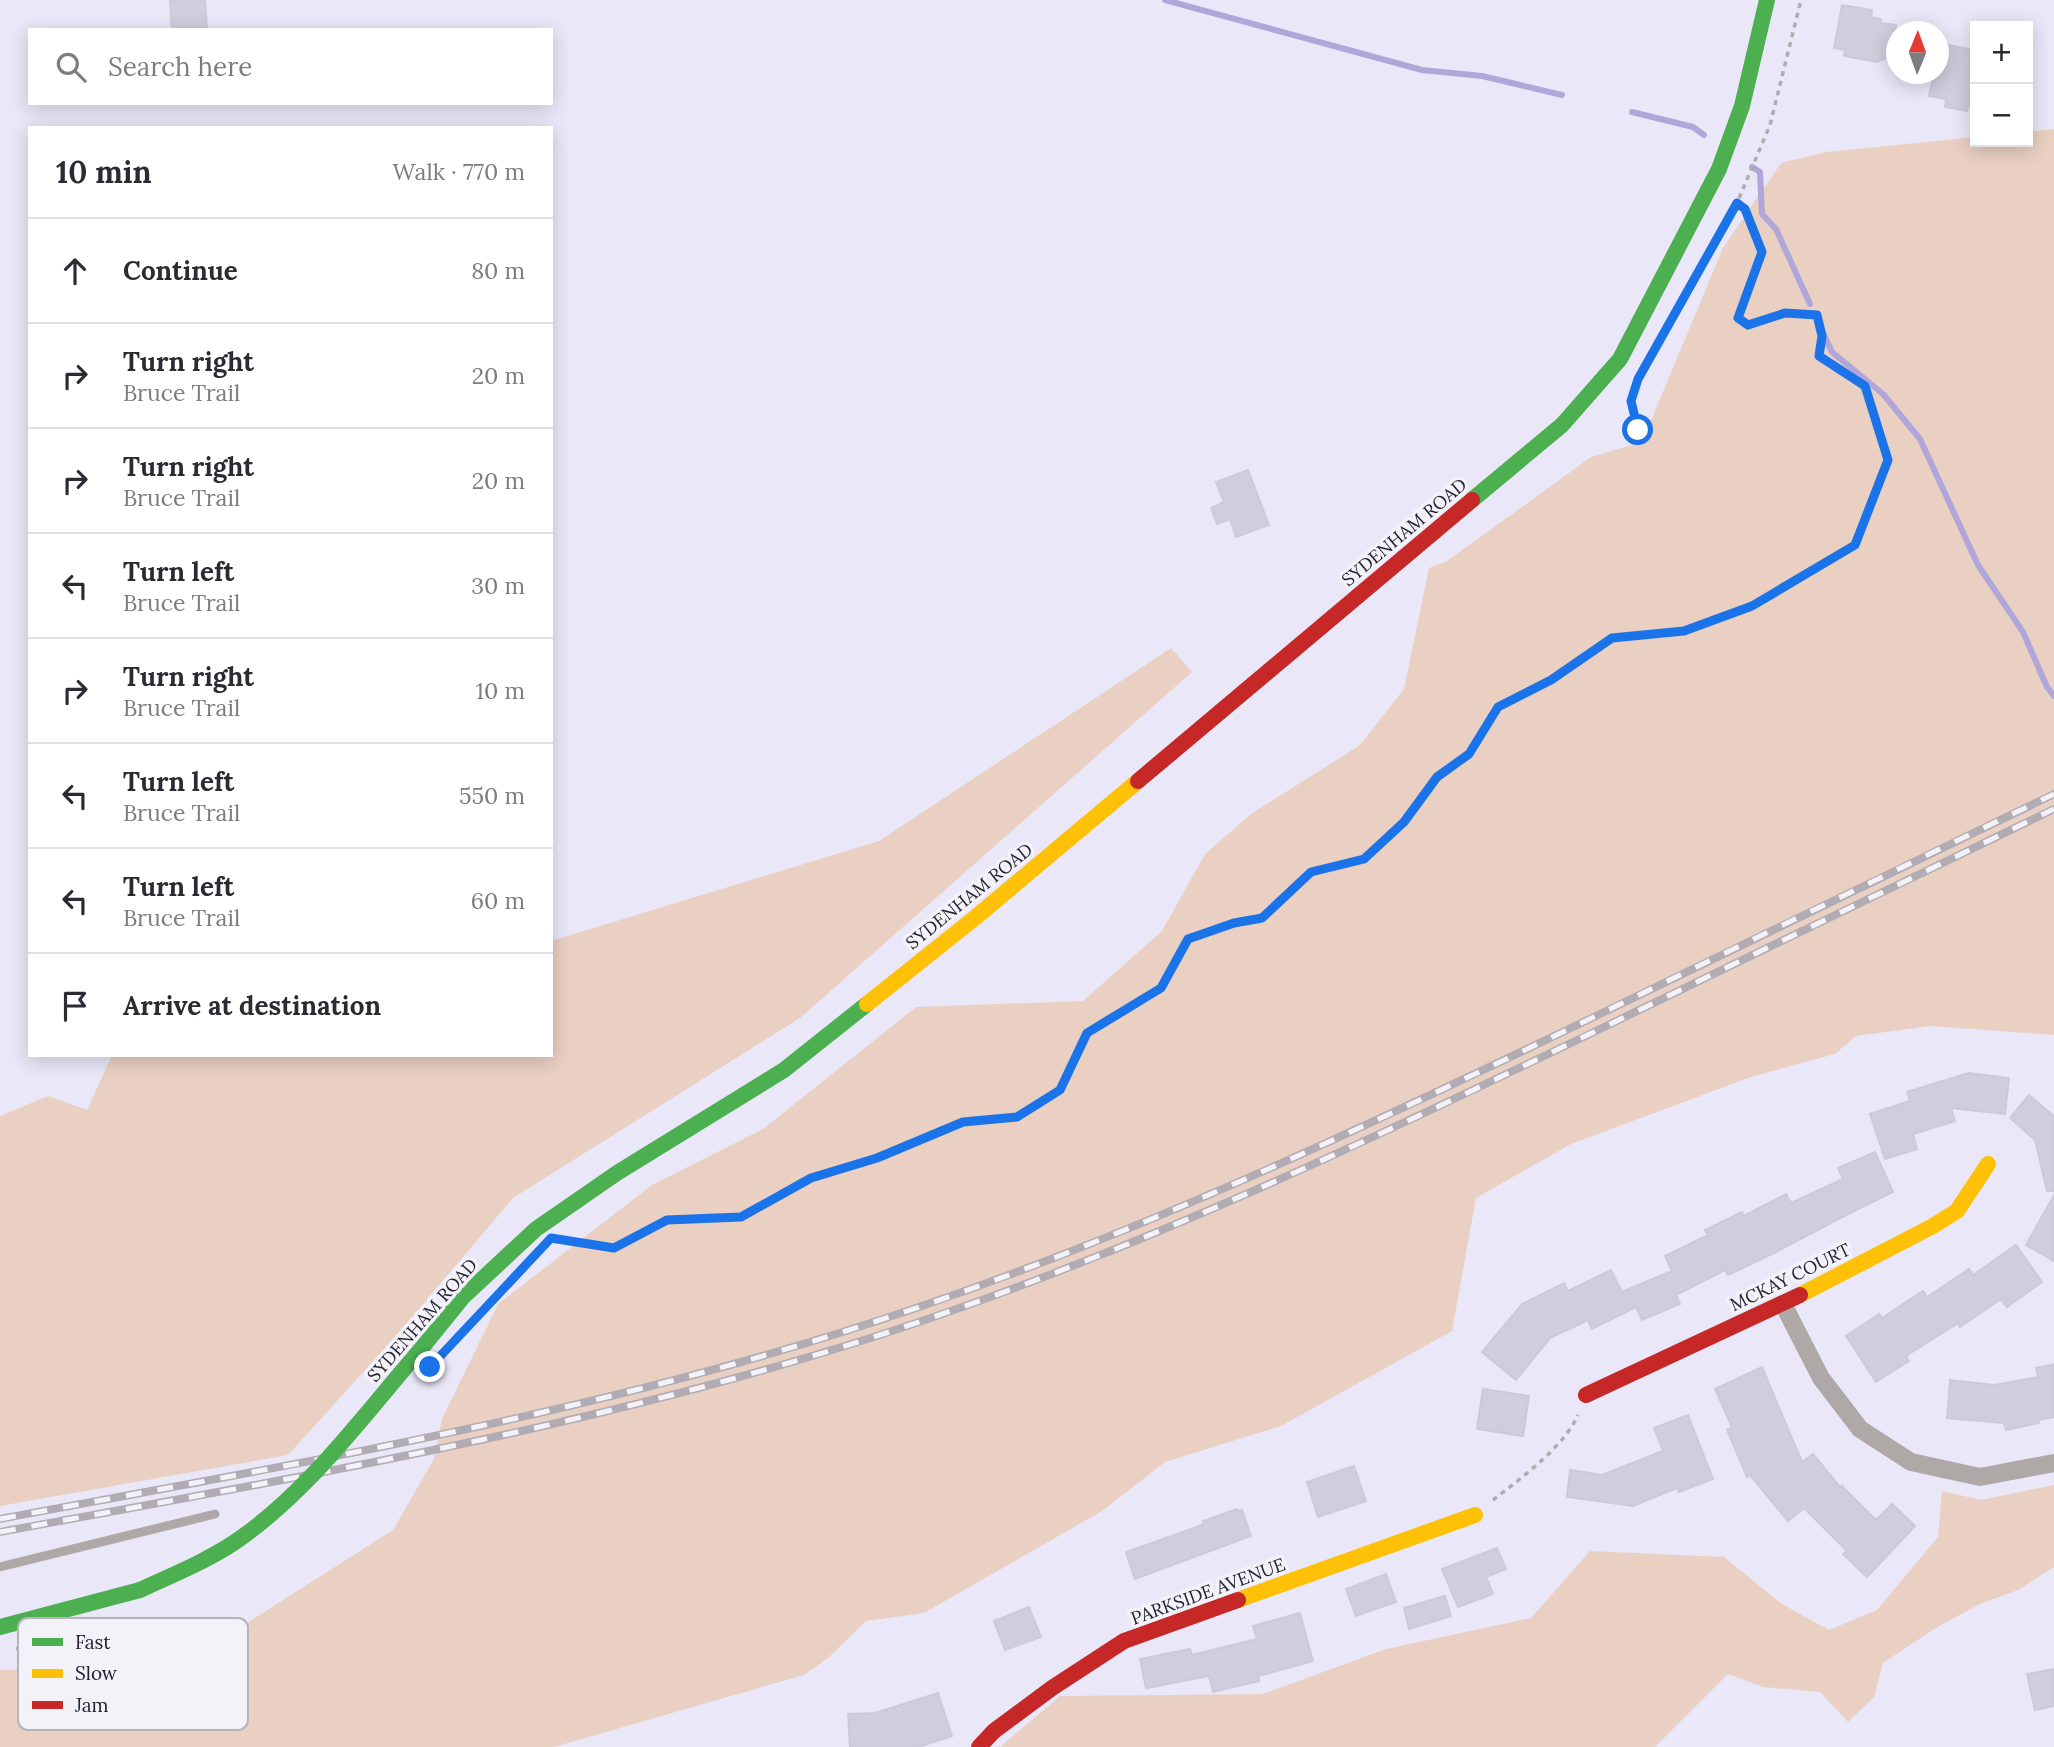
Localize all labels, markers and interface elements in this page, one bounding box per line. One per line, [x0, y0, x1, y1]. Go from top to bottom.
north arrow [1886, 21, 1949, 84]
map controls [1970, 21, 2033, 147]
button: + [1970, 21, 2033, 84]
search box [28, 28, 553, 105]
icon: search [52, 48, 90, 86]
text: Search here [108, 50, 252, 83]
button: − [1970, 84, 2033, 147]
text: 10 min [56, 153, 152, 191]
text: Walk · 770 m [393, 157, 525, 186]
icon: ahead [56, 252, 94, 290]
text: Continue [123, 254, 238, 287]
text: 80 m [471, 256, 525, 285]
text: Turn right [123, 345, 254, 378]
icon: right [56, 357, 94, 395]
text: 20 m [472, 361, 525, 390]
text: Bruce Trail [123, 378, 240, 407]
route start [1622, 414, 1653, 445]
text: Turn right [123, 450, 254, 483]
icon: right [56, 462, 94, 500]
text: 20 m [472, 466, 525, 495]
street label: SYDENHAM ROAD [1337, 473, 1471, 591]
text: Bruce Trail [123, 483, 240, 512]
text: Turn left [123, 555, 234, 588]
icon: left [56, 567, 94, 605]
text: 30 m [471, 571, 525, 600]
text: Bruce Trail [123, 588, 240, 617]
text: Turn right [123, 660, 254, 693]
icon: right [56, 672, 94, 710]
text: 10 m [476, 676, 525, 705]
text: Bruce Trail [123, 693, 240, 722]
text: Turn left [123, 765, 234, 798]
icon: left [56, 777, 94, 815]
text: 550 m [459, 781, 525, 810]
text: Bruce Trail [123, 798, 240, 827]
street label: SYDENHAM ROAD [901, 838, 1037, 954]
text: Turn left [123, 870, 234, 903]
icon: left [56, 882, 94, 920]
text: 60 m [471, 886, 525, 915]
text: Bruce Trail [123, 903, 240, 932]
icon: arrive [56, 987, 94, 1025]
text: Arrive at destination [123, 989, 381, 1022]
street label: MCKAY COURT [1726, 1238, 1854, 1316]
street label: SYDENHAM ROAD [362, 1253, 482, 1387]
route end [414, 1351, 445, 1382]
street label: PARKSIDE AVENUE [1128, 1552, 1288, 1630]
legend [18, 1618, 248, 1730]
text: Fast [75, 1630, 111, 1654]
text: Slow [75, 1661, 118, 1685]
text: Jam [74, 1693, 109, 1717]

